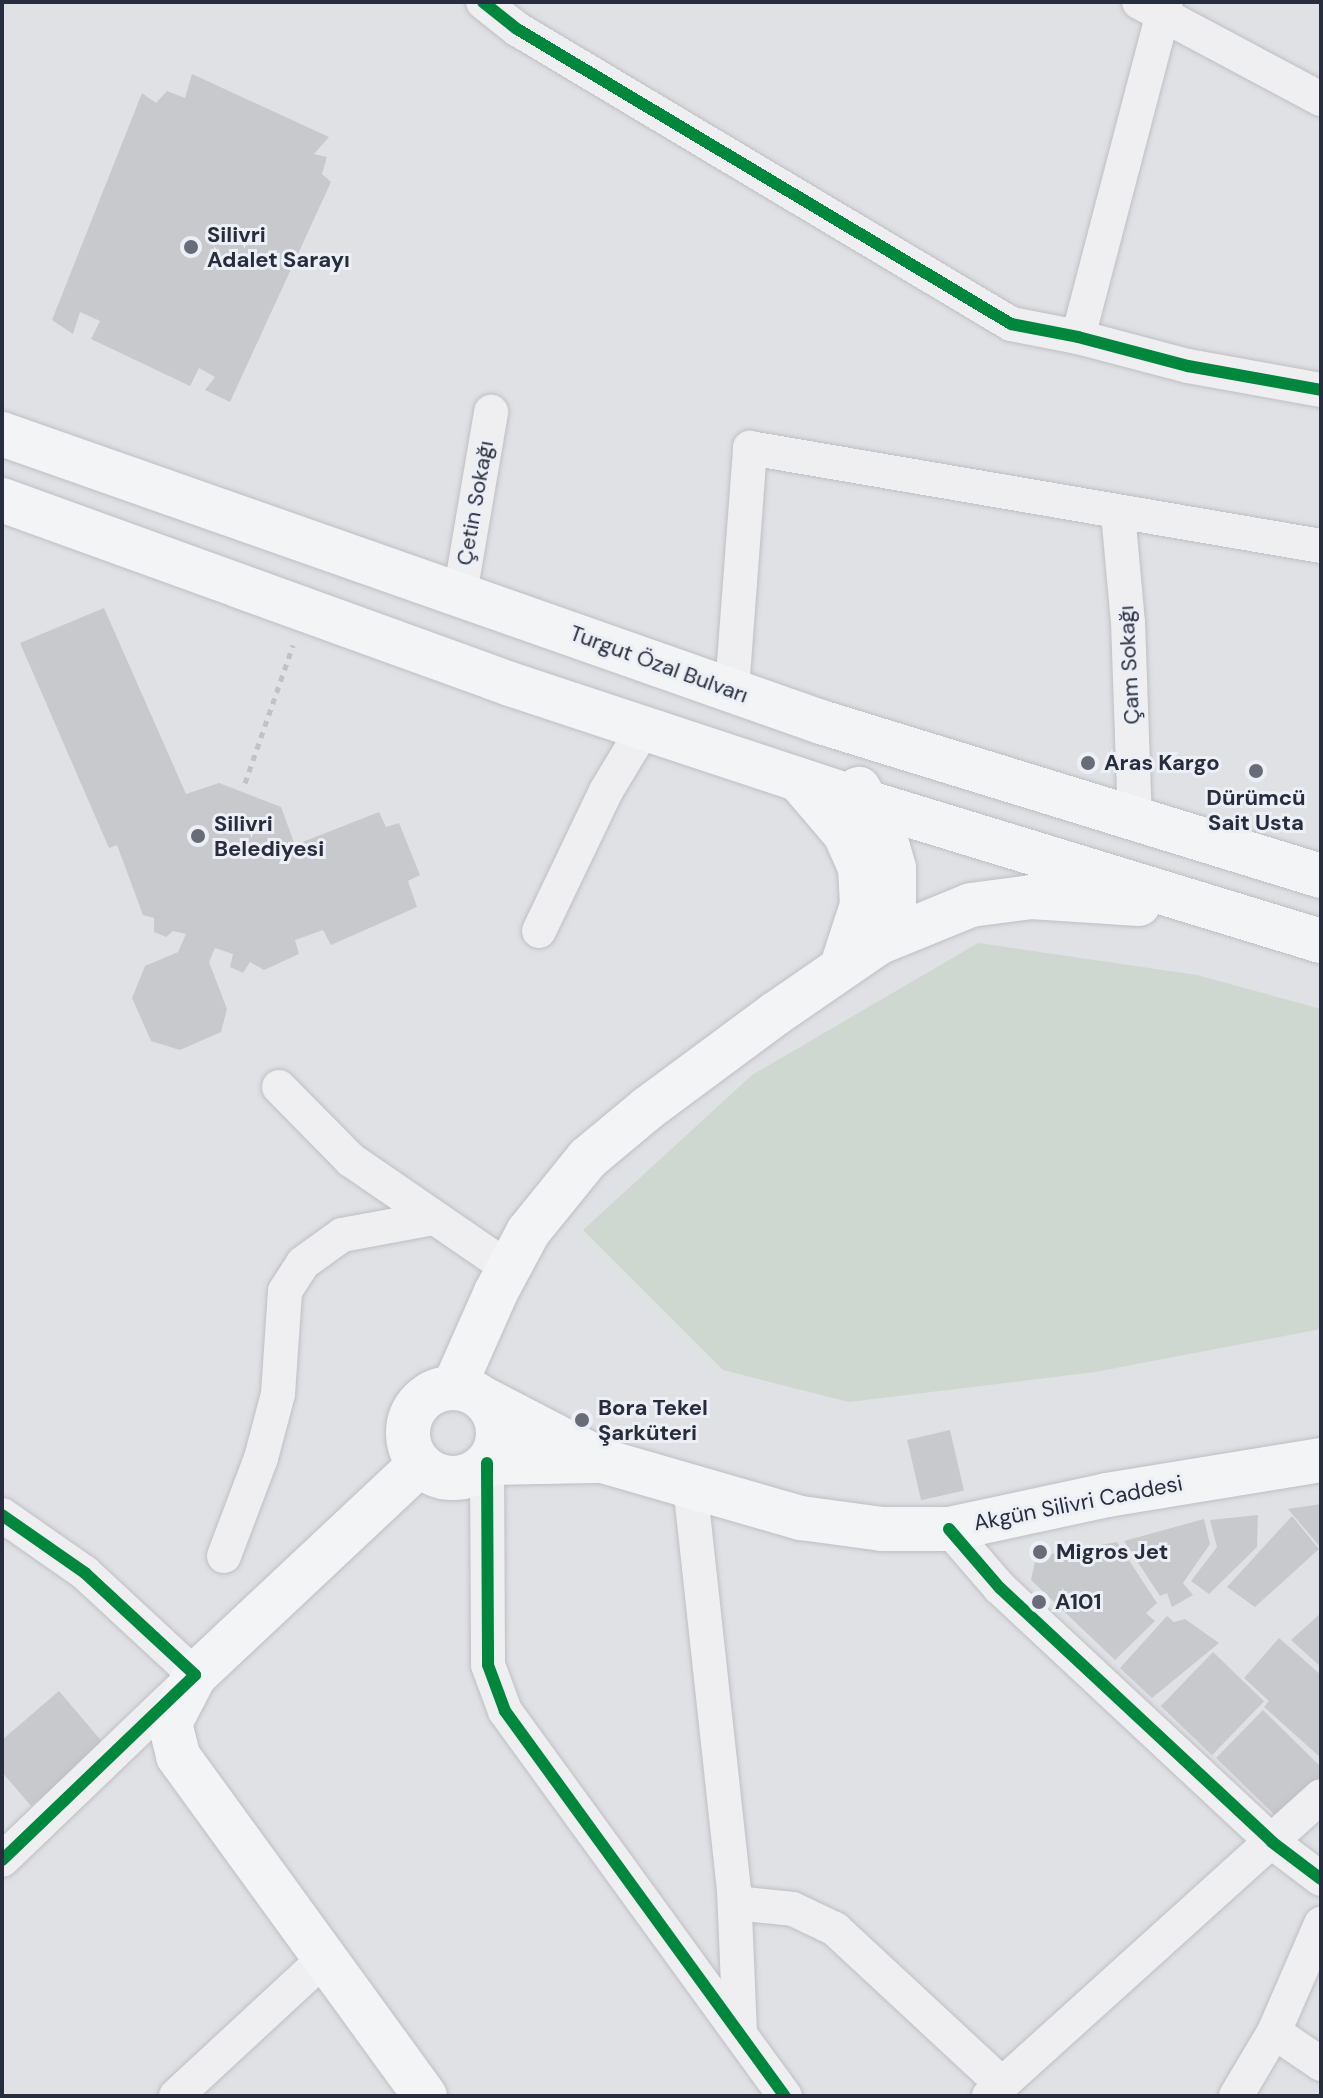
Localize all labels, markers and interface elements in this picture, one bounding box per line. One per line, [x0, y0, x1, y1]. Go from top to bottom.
place label: Silivri Adalet Sarayı [207, 221, 350, 272]
marker: Silivri Adalet Sarayı [182, 238, 200, 256]
street label: Çetin Sokağı [451, 439, 499, 567]
street label: Çam Sokağı [1113, 605, 1145, 725]
street label: Turgut Özal Bulvarı [566, 619, 752, 709]
place label: Aras Kargo [1104, 750, 1220, 776]
marker: Aras Kargo [1079, 754, 1097, 772]
marker: Dürümcü Sait Usta [1247, 762, 1265, 780]
place label: Dürümcü Sait Usta [1206, 784, 1306, 836]
place label: Silivri Belediyesi [214, 810, 324, 862]
marker: Silivri Belediyesi [189, 827, 207, 845]
place label: Bora Tekel Şarküteri [598, 1394, 708, 1446]
marker: Bora Tekel Şarküteri [573, 1411, 591, 1429]
street label: Akgün Silivri Caddesi [971, 1470, 1185, 1536]
place label: Migros Jet [1056, 1539, 1168, 1565]
marker: Migros Jet [1031, 1543, 1049, 1561]
place label: A101 [1055, 1589, 1101, 1615]
marker: A101 [1030, 1593, 1048, 1611]

